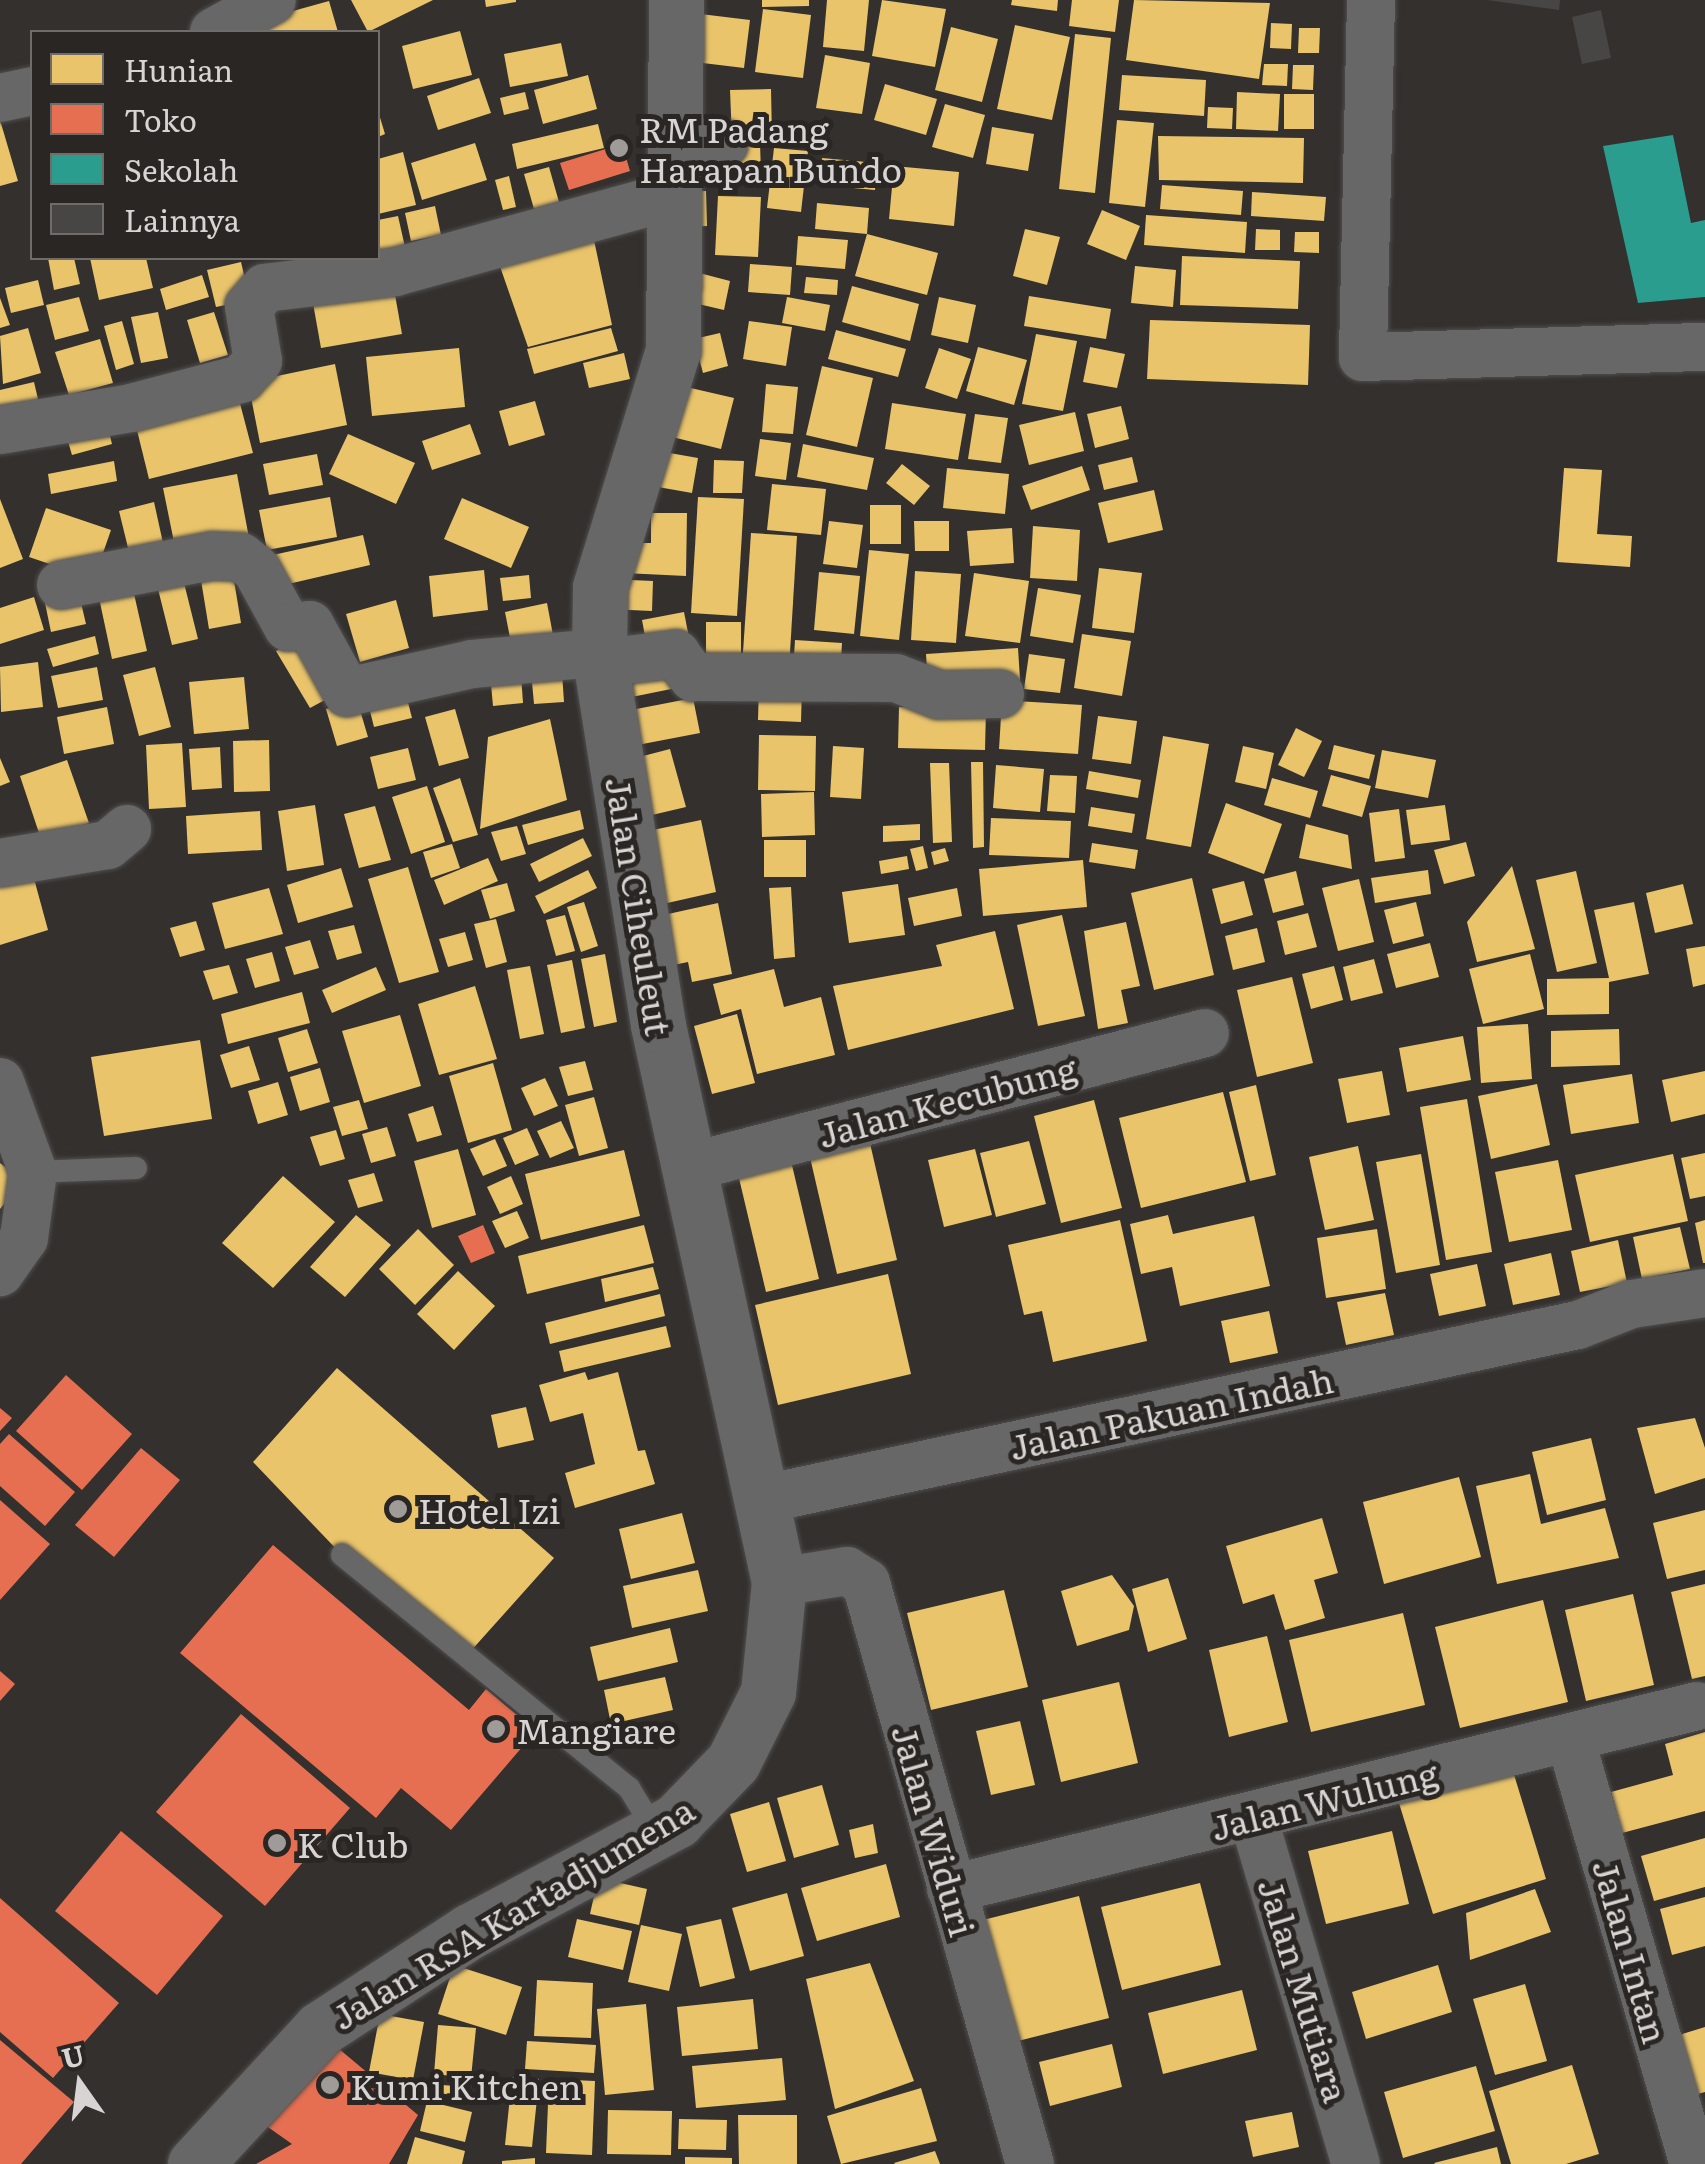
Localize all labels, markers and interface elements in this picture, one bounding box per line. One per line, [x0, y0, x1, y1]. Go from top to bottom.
legend [30, 30, 380, 260]
text: Hunian [124, 47, 233, 91]
text: Toko [124, 97, 197, 141]
place label: RM Padang Harapan Bundo [639, 107, 902, 189]
marker: RM Padang Harapan Bundo [608, 137, 630, 159]
text: Sekolah [124, 147, 238, 191]
text: Lainnya [124, 197, 240, 241]
street label: Jalan Ciheuleut [599, 774, 681, 1038]
street label: Jalan Kecubung [813, 1045, 1081, 1155]
street label: Jalan Pakuan Indah [1005, 1357, 1337, 1467]
place label: Hotel Izi [418, 1488, 560, 1530]
marker: Hotel Izi [387, 1498, 409, 1520]
place label: Mangiare [516, 1708, 676, 1750]
marker: Mangiare [485, 1718, 507, 1740]
street label: Jalan Widuri [885, 1720, 985, 1940]
street label: Jalan Wulung [1206, 1751, 1442, 1847]
street label: Jalan RSA Kartadjumena [323, 1787, 701, 2037]
place label: K Club [297, 1822, 408, 1864]
marker: K Club [266, 1832, 288, 1854]
street label: Jalan Intan [1586, 1854, 1678, 2048]
street label: Jalan Mutiara [1251, 1873, 1359, 2107]
text: U [57, 2032, 88, 2078]
north arrow [30, 2034, 130, 2134]
place label: Kumi Kitchen [350, 2064, 582, 2106]
marker: Kumi Kitchen [319, 2074, 341, 2096]

